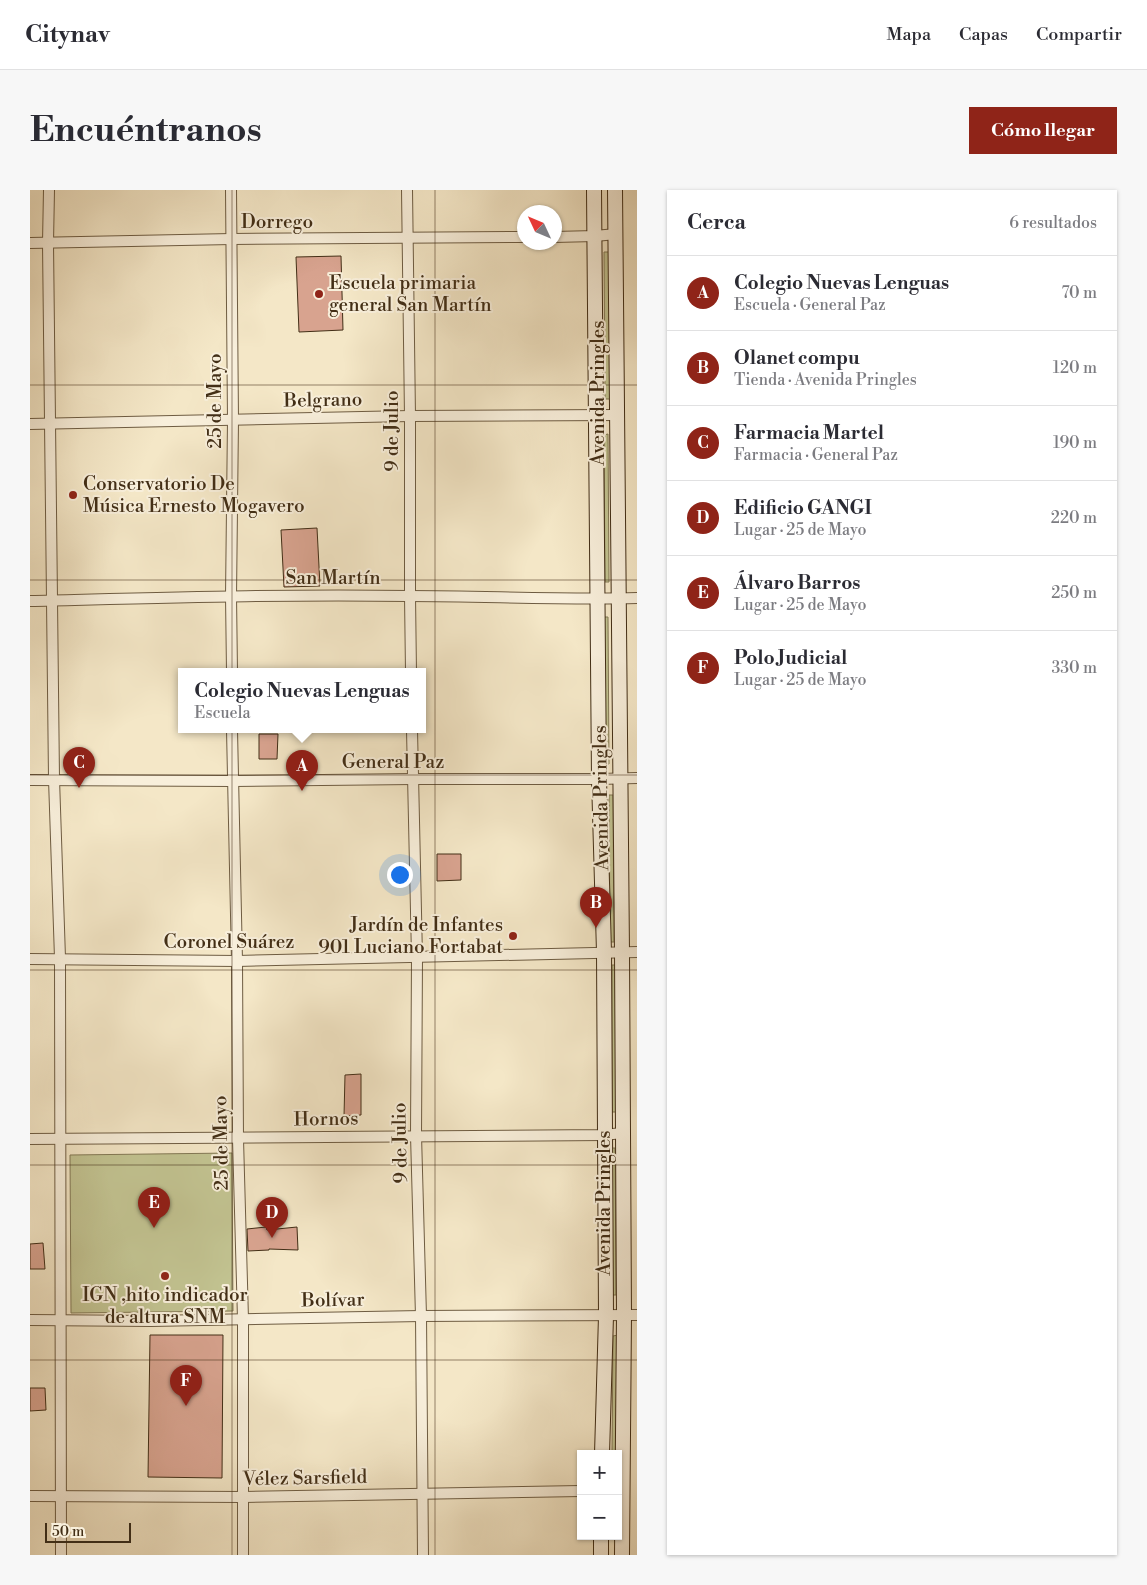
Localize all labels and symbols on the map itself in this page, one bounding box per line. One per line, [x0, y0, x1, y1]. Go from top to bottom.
north arrow [517, 205, 562, 250]
street label: Dorrego [241, 210, 313, 234]
place label: Escuela primaria general San Martín [329, 271, 492, 317]
marker: Escuela primaria general San Martín [313, 288, 325, 300]
street label: Avenida Pringles [586, 320, 610, 467]
street label: 25 de Mayo [203, 353, 227, 449]
street label: Belgrano [282, 387, 363, 413]
street label: 9 de Julio [380, 390, 404, 472]
place label: Conservatorio De Música Ernesto Mogavero [83, 472, 305, 518]
marker: Conservatorio De Música Ernesto Mogavero [67, 489, 79, 501]
street label: San Martín [285, 566, 381, 590]
street label: Avenida Pringles [588, 725, 614, 872]
pin: C [63, 747, 95, 788]
pin: A [286, 750, 318, 791]
street label: General Paz [342, 750, 444, 774]
your location [387, 862, 413, 888]
pin: B [580, 887, 612, 928]
place label: Jardín de Infantes 901 Luciano Fortabat [318, 913, 503, 959]
street label: Coronel Suárez [164, 930, 294, 954]
marker: Jardín de Infantes 901 Luciano Fortabat [507, 930, 519, 942]
street label: 25 de Mayo [208, 1095, 234, 1191]
street label: 9 de Julio [387, 1102, 413, 1184]
street label: Hornos [293, 1106, 359, 1132]
street label: Avenida Pringles [592, 1130, 616, 1277]
pin: E [138, 1187, 170, 1228]
pin: D [256, 1197, 288, 1238]
marker: IGN ,hito indicador de altura SNM [159, 1270, 171, 1282]
place label: IGN ,hito indicador de altura SNM [82, 1283, 248, 1329]
street label: Bolívar [300, 1287, 365, 1313]
pin: F [170, 1365, 202, 1406]
street label: Vélez Sarsfield [242, 1465, 368, 1491]
scale bar [45, 1520, 131, 1543]

